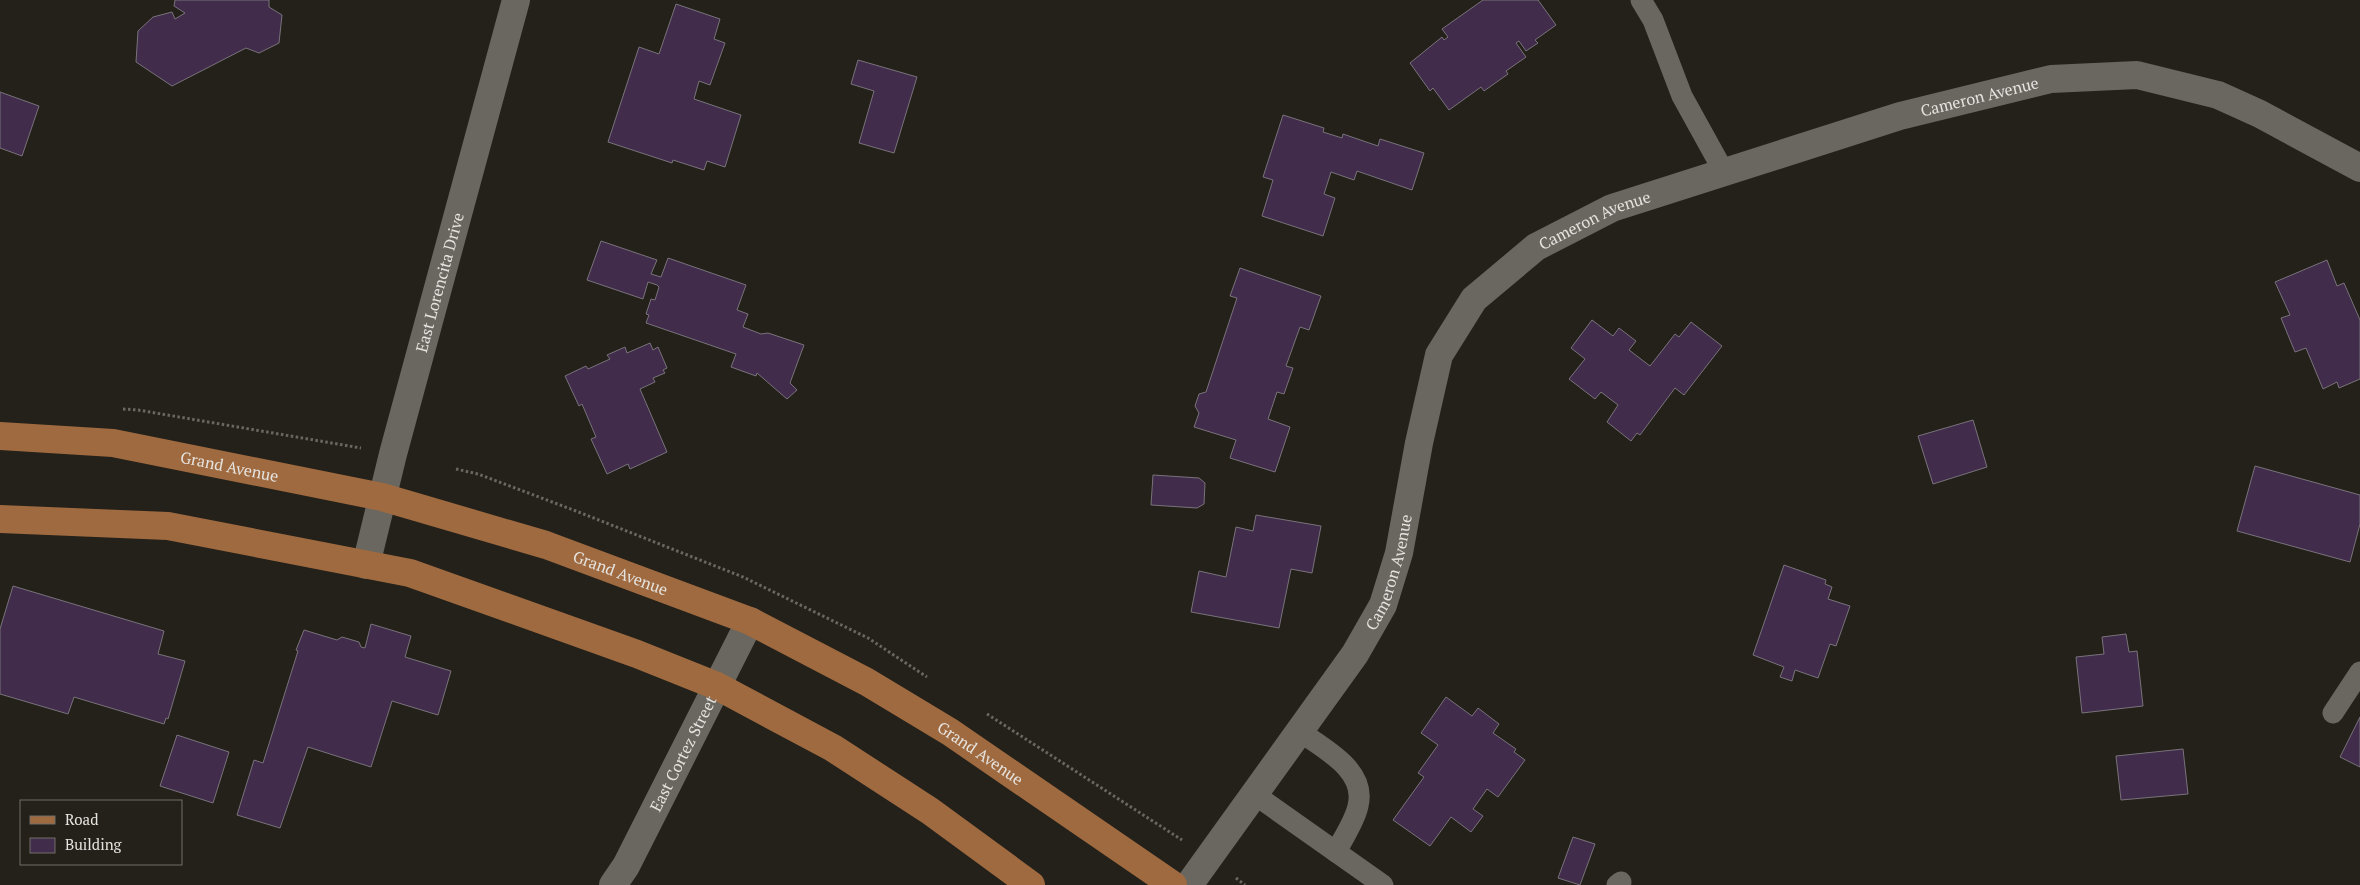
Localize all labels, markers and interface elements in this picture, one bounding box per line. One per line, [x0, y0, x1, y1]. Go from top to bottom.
street label: Cameron Avenue [1918, 71, 2041, 122]
street label: Cameron Avenue [1535, 185, 1653, 255]
street label: East Lorencita Drive [410, 210, 469, 355]
street label: Grand Avenue [178, 446, 281, 487]
street label: Cameron Avenue [1360, 513, 1417, 634]
street label: Grand Avenue [570, 545, 671, 600]
street label: East Cortez Street [644, 692, 721, 815]
street label: Grand Avenue [933, 716, 1028, 790]
legend [20, 800, 182, 865]
text: Road [65, 809, 98, 829]
text: Building [65, 834, 123, 854]

